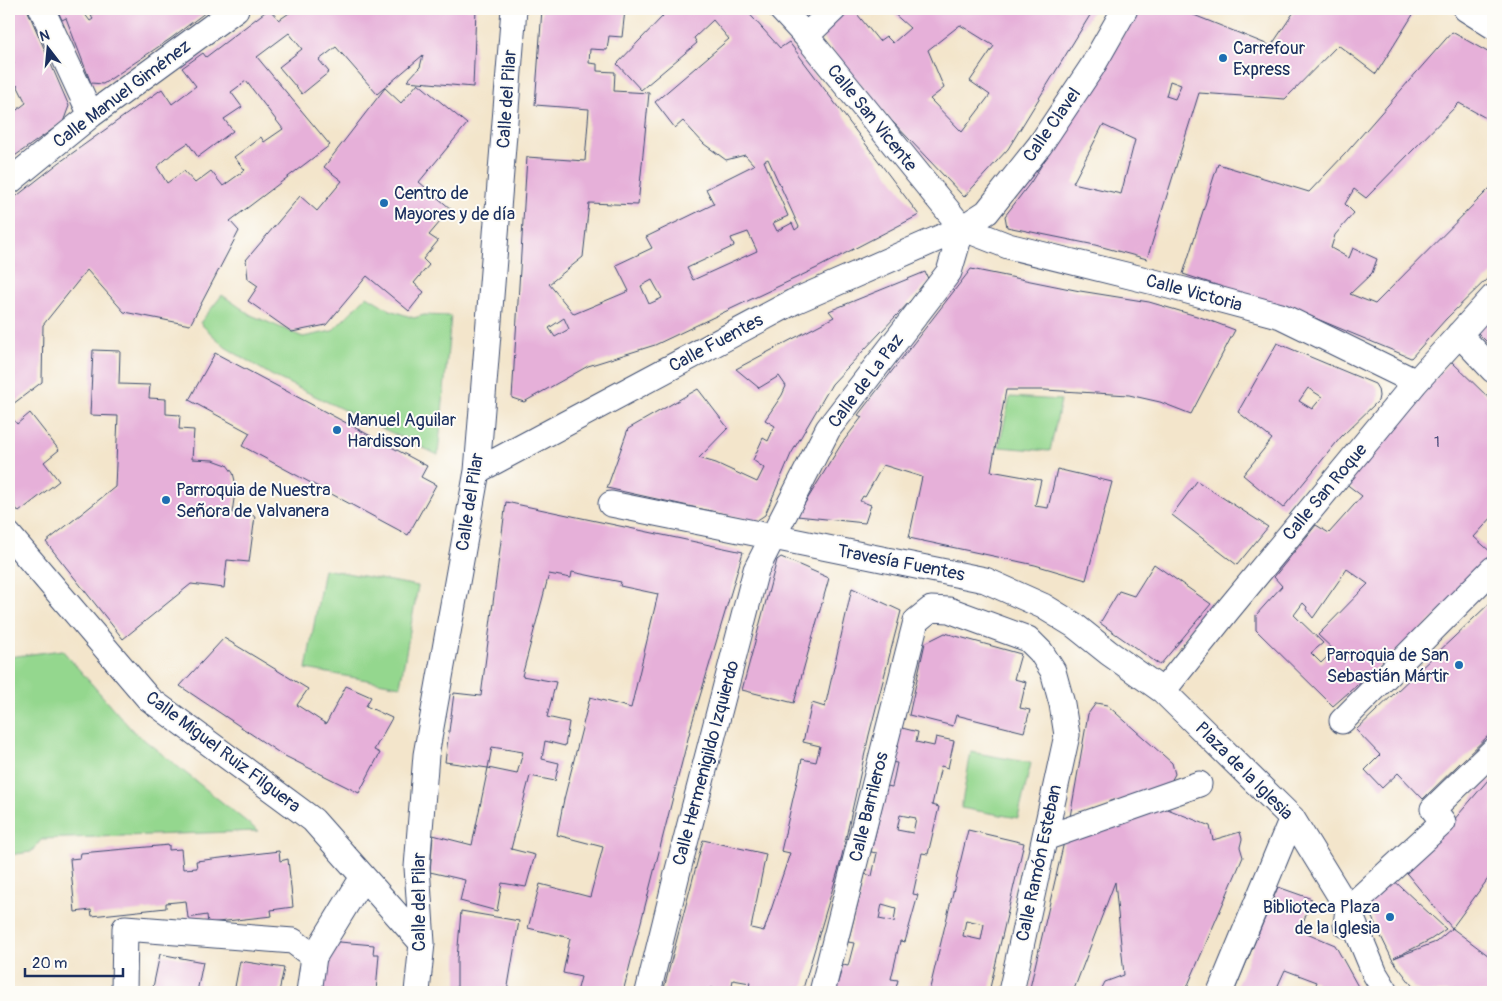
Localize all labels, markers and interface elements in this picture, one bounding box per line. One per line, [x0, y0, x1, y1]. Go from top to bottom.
north arrow [22, 22, 72, 72]
text: N [38, 27, 51, 45]
street label: Calle Manuel Giménez [49, 35, 195, 153]
place label: Carrefour Express [1233, 37, 1306, 81]
street label: Calle del Pilar [492, 48, 522, 149]
marker: Carrefour Express [1217, 52, 1229, 64]
street label: Calle San Vicente [822, 60, 922, 176]
street label: Calle Clavel [1018, 83, 1086, 167]
place label: Centro de Mayores y de día [394, 182, 515, 226]
marker: Centro de Mayores y de día [378, 197, 390, 209]
street label: Calle Victoria [1143, 269, 1245, 317]
street label: Calle Fuentes [665, 309, 767, 377]
street label: Calle de La Paz [823, 329, 909, 433]
place label: Manuel Aguilar Hardisson [347, 409, 457, 453]
marker: Manuel Aguilar Hardisson [331, 424, 343, 436]
house number: 1 [1434, 433, 1440, 452]
street label: Calle San Roque [1278, 439, 1372, 545]
street label: Calle del Pilar [451, 451, 489, 553]
place label: Parroquia de Nuestra Señora de Valvanera [176, 479, 331, 523]
marker: Parroquia de Nuestra Señora de Valvanera [160, 494, 172, 506]
street label: Travesía Fuentes [835, 539, 967, 587]
place label: Parroquia de San Sebastián Mártir [1326, 644, 1450, 688]
street label: Calle Hermenigildo Izquierdo [668, 658, 745, 868]
marker: Parroquia de San Sebastián Mártir [1453, 659, 1465, 671]
street label: Calle Miguel Ruiz Filguera [141, 686, 305, 818]
street label: Plaza de la Iglesia [1190, 717, 1298, 825]
street label: Calle Barrileros [844, 750, 894, 864]
street label: Calle Ramón Esteban [1011, 782, 1067, 944]
street label: Calle del Pilar [408, 852, 431, 952]
place label: Biblioteca Plaza de la Iglesia [1263, 896, 1380, 940]
marker: Biblioteca Plaza de la Iglesia [1384, 911, 1396, 923]
scale bar [25, 946, 122, 978]
text: 20 m [32, 954, 67, 973]

